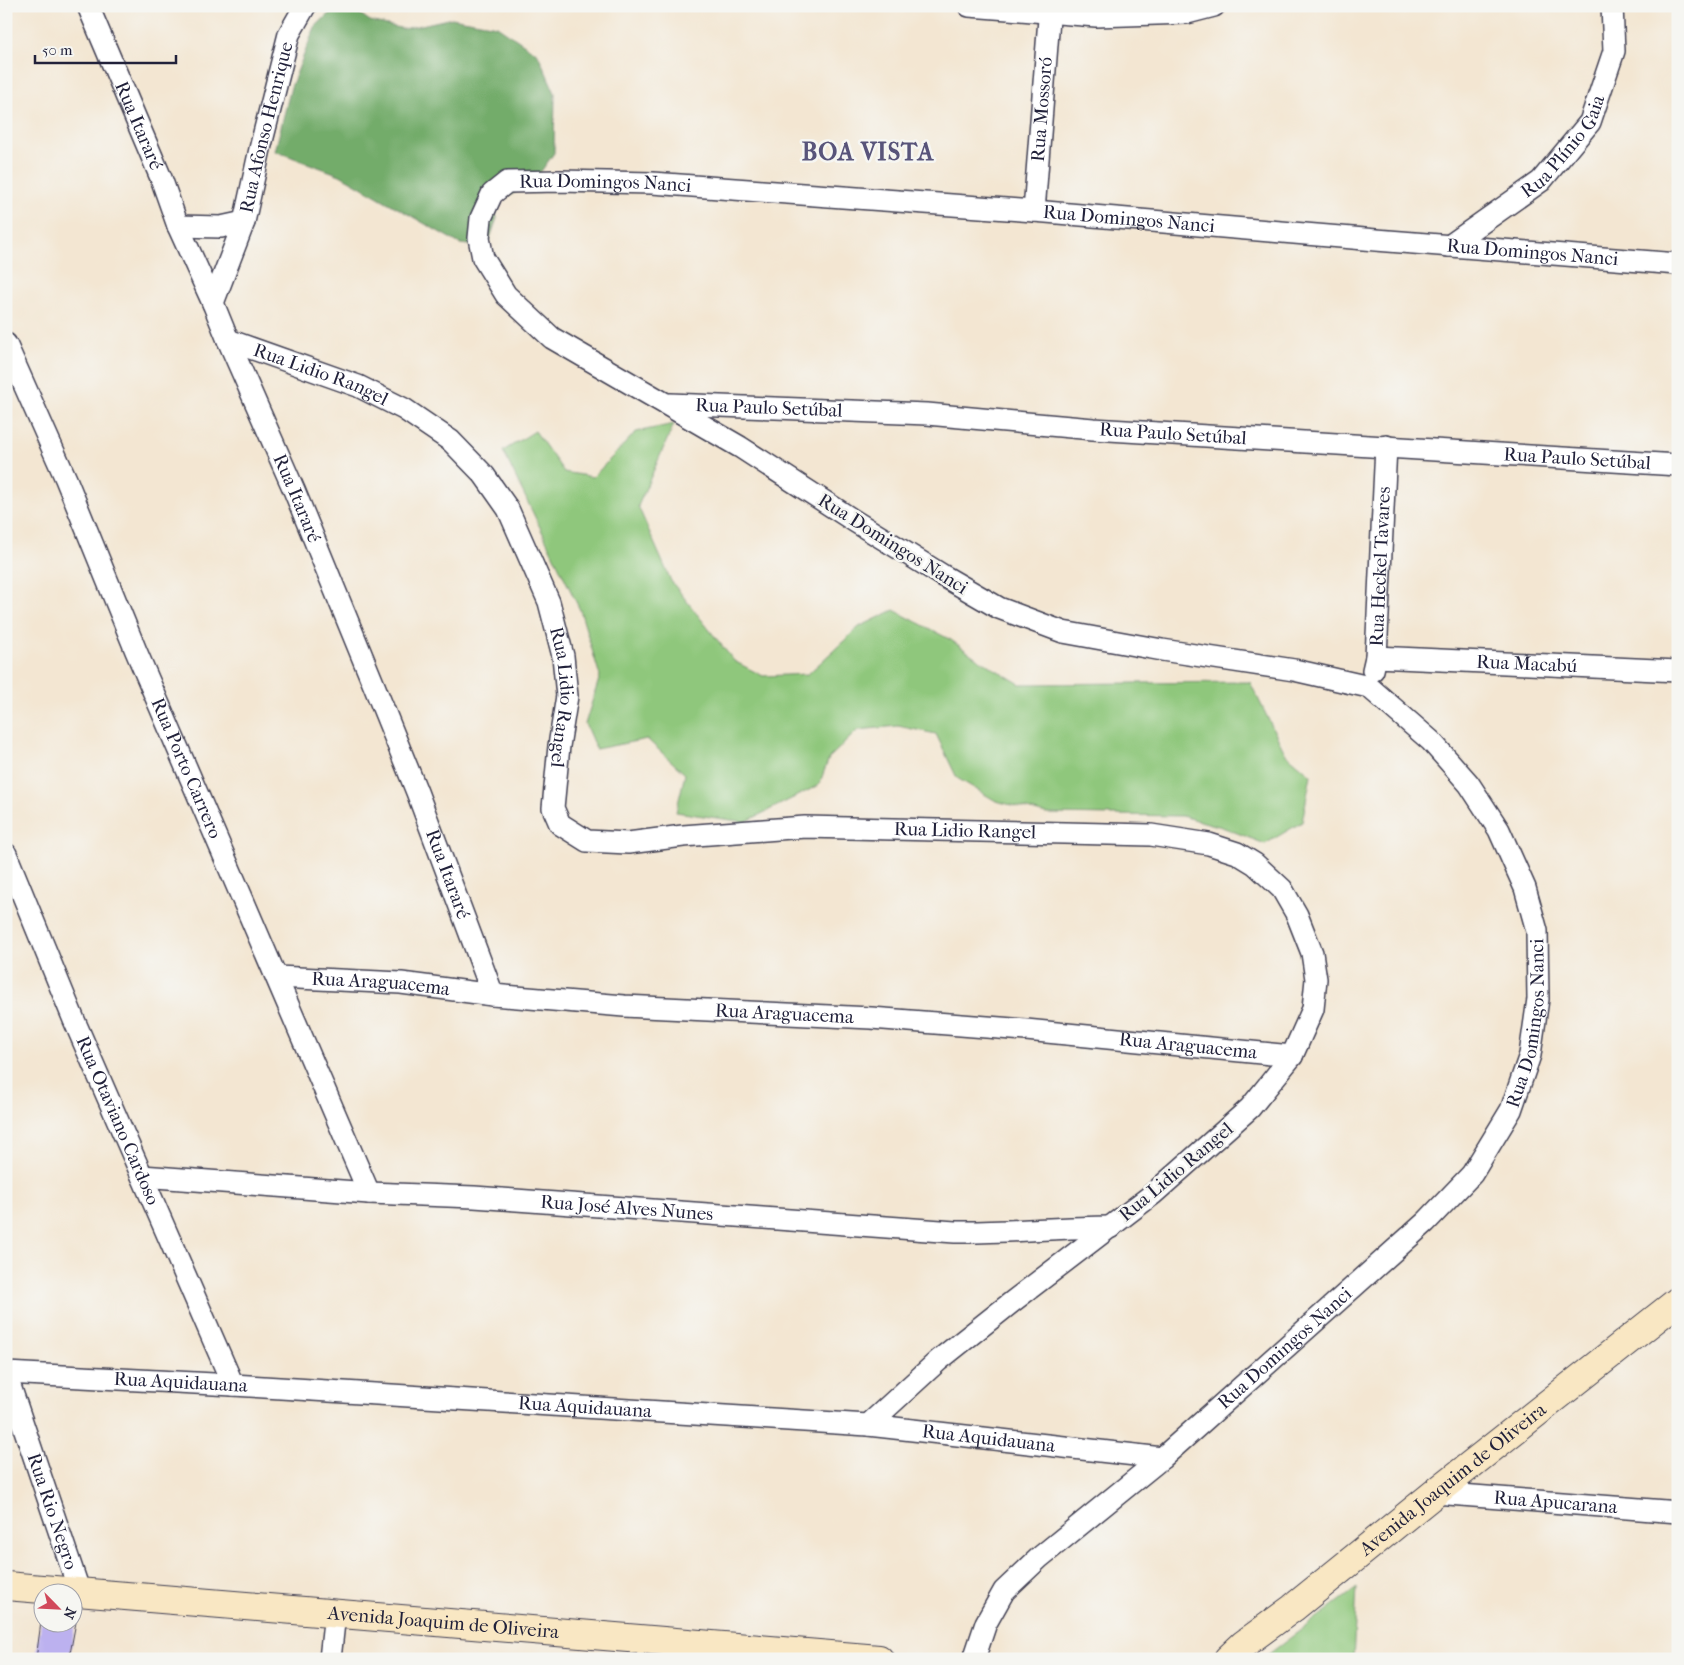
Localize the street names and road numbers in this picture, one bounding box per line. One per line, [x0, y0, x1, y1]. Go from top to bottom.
street label: Rua Afonso Henrique [235, 39, 298, 215]
street label: Rua Mossoró [1027, 56, 1057, 163]
street label: Rua Itararé [110, 78, 167, 173]
street label: Rua Plínio Gaia [1517, 92, 1609, 203]
street label: Rua Domingos Nanci [519, 170, 692, 197]
street label: Rua Domingos Nanci [1042, 201, 1216, 237]
street label: Rua Domingos Nanci [1446, 235, 1620, 270]
street label: Rua Lidio Rangel [251, 339, 392, 410]
street label: Rua Paulo Setúbal [695, 394, 843, 422]
street label: Rua Paulo Setúbal [1099, 418, 1247, 449]
street label: Rua Paulo Setúbal [1503, 443, 1651, 474]
street label: Rua Itararé [269, 451, 325, 546]
street label: Rua Heckel Tavares [1366, 486, 1395, 647]
street label: Rua Domingos Nanci [814, 489, 972, 599]
street label: Rua Lidio Rangel [545, 624, 578, 769]
street label: Rua Macabú [1476, 651, 1578, 677]
street label: Rua Porto Carrero [146, 694, 226, 842]
street label: Rua Lidio Rangel [894, 818, 1036, 843]
street label: Rua Itararé [421, 826, 475, 922]
street label: Rua Domingos Nanci [1502, 938, 1549, 1111]
street label: Rua Araguacema [311, 968, 451, 1000]
street label: Rua Araguacema [715, 999, 854, 1028]
street label: Rua Araguacema [1118, 1028, 1258, 1064]
street label: Rua Otaviano Cardoso [71, 1033, 164, 1209]
street label: Rua Lidio Rangel [1114, 1118, 1238, 1226]
street label: Rua José Alves Nunes [540, 1191, 714, 1225]
street label: Rua Domingos Nanci [1213, 1282, 1357, 1414]
street label: Rua Aquidauana [113, 1368, 249, 1397]
street label: Rua Aquidauana [517, 1392, 653, 1422]
street label: Avenida Joaquim de Oliveira [1355, 1398, 1551, 1561]
street label: Rua Aquidauana [921, 1420, 1057, 1457]
street label: Rua Rio Negro [23, 1450, 82, 1573]
street label: Rua Apucarana [1493, 1487, 1619, 1518]
street label: Avenida Joaquim de Oliveira [326, 1602, 560, 1643]

